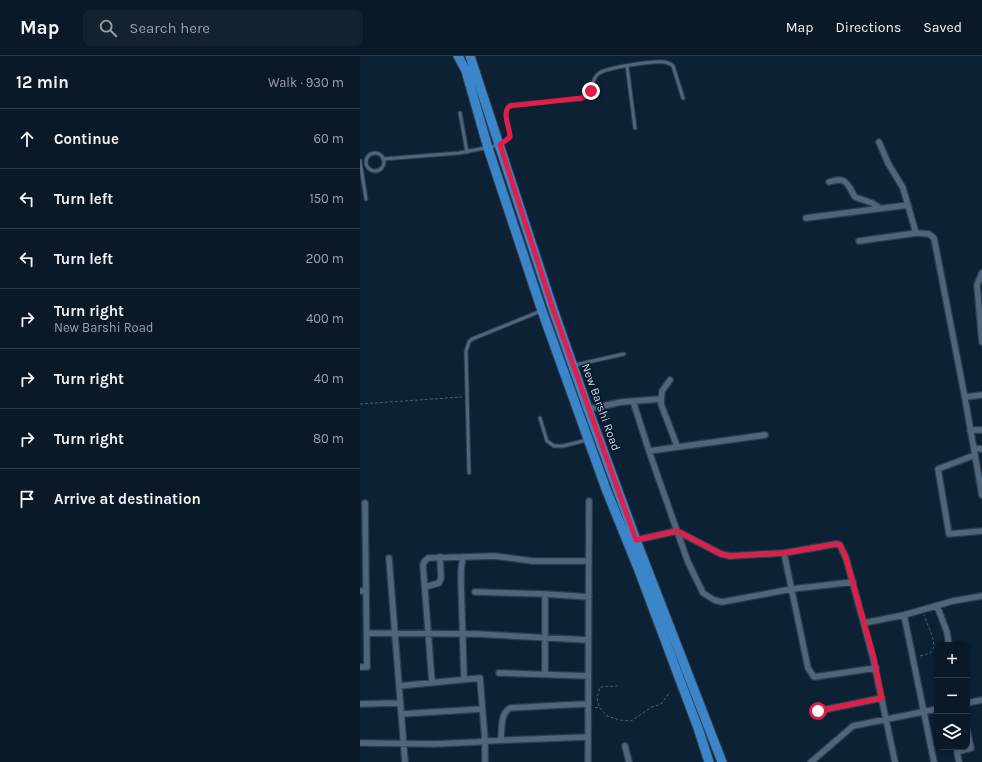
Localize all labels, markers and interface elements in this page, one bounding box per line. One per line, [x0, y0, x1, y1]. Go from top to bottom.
search box [83, 10, 363, 46]
text: Map [20, 17, 59, 39]
icon: search [97, 17, 119, 39]
text: Search here [129, 19, 210, 37]
text: Map [786, 19, 814, 36]
text: Directions [836, 19, 901, 36]
text: Saved [923, 19, 962, 36]
text: 12 min [16, 72, 69, 92]
text: Walk · 930 m [268, 75, 344, 90]
route end [582, 82, 600, 100]
icon: ahead [16, 128, 38, 150]
text: Continue [54, 130, 119, 148]
text: 60 m [314, 131, 344, 146]
icon: left [16, 188, 38, 210]
text: Turn left [54, 190, 113, 208]
text: 150 m [309, 191, 344, 206]
icon: left [16, 248, 38, 270]
text: Turn left [54, 250, 113, 268]
text: 200 m [306, 251, 344, 266]
text: Turn right [54, 302, 124, 320]
icon: right [16, 308, 38, 330]
text: 400 m [306, 311, 344, 326]
text: New Barshi Road [54, 320, 154, 335]
street label: New Barshi Road [579, 361, 623, 453]
icon: right [16, 368, 38, 390]
text: Turn right [54, 370, 124, 388]
text: 40 m [314, 371, 344, 386]
icon: right [16, 428, 38, 450]
text: Turn right [54, 430, 124, 448]
text: 80 m [313, 431, 344, 446]
icon: arrive [16, 488, 38, 510]
text: Arrive at destination [54, 490, 201, 508]
map controls [934, 642, 970, 750]
button: + [934, 642, 970, 678]
button: − [934, 678, 970, 714]
route start [809, 702, 827, 720]
button: layers [934, 714, 970, 750]

